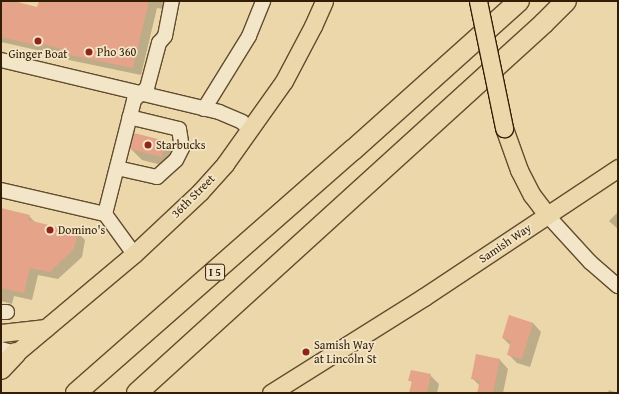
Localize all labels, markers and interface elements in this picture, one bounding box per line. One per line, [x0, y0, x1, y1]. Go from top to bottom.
marker: Ginger Boat [33, 36, 43, 46]
place label: Pho 360 [97, 45, 136, 59]
place label: Ginger Boat [8, 47, 68, 61]
marker: Pho 360 [84, 47, 94, 57]
place label: Starbucks [156, 138, 205, 152]
marker: Starbucks [143, 140, 153, 150]
street label: 36th Street [168, 171, 218, 221]
street label: Samish Way [476, 220, 534, 266]
place label: Domino's [58, 223, 105, 237]
marker: Domino's [45, 225, 55, 235]
road number: I 5 [205, 263, 225, 281]
place label: Samish Way at Lincoln St [314, 338, 377, 366]
marker: Samish Way at Lincoln St [301, 347, 311, 357]

